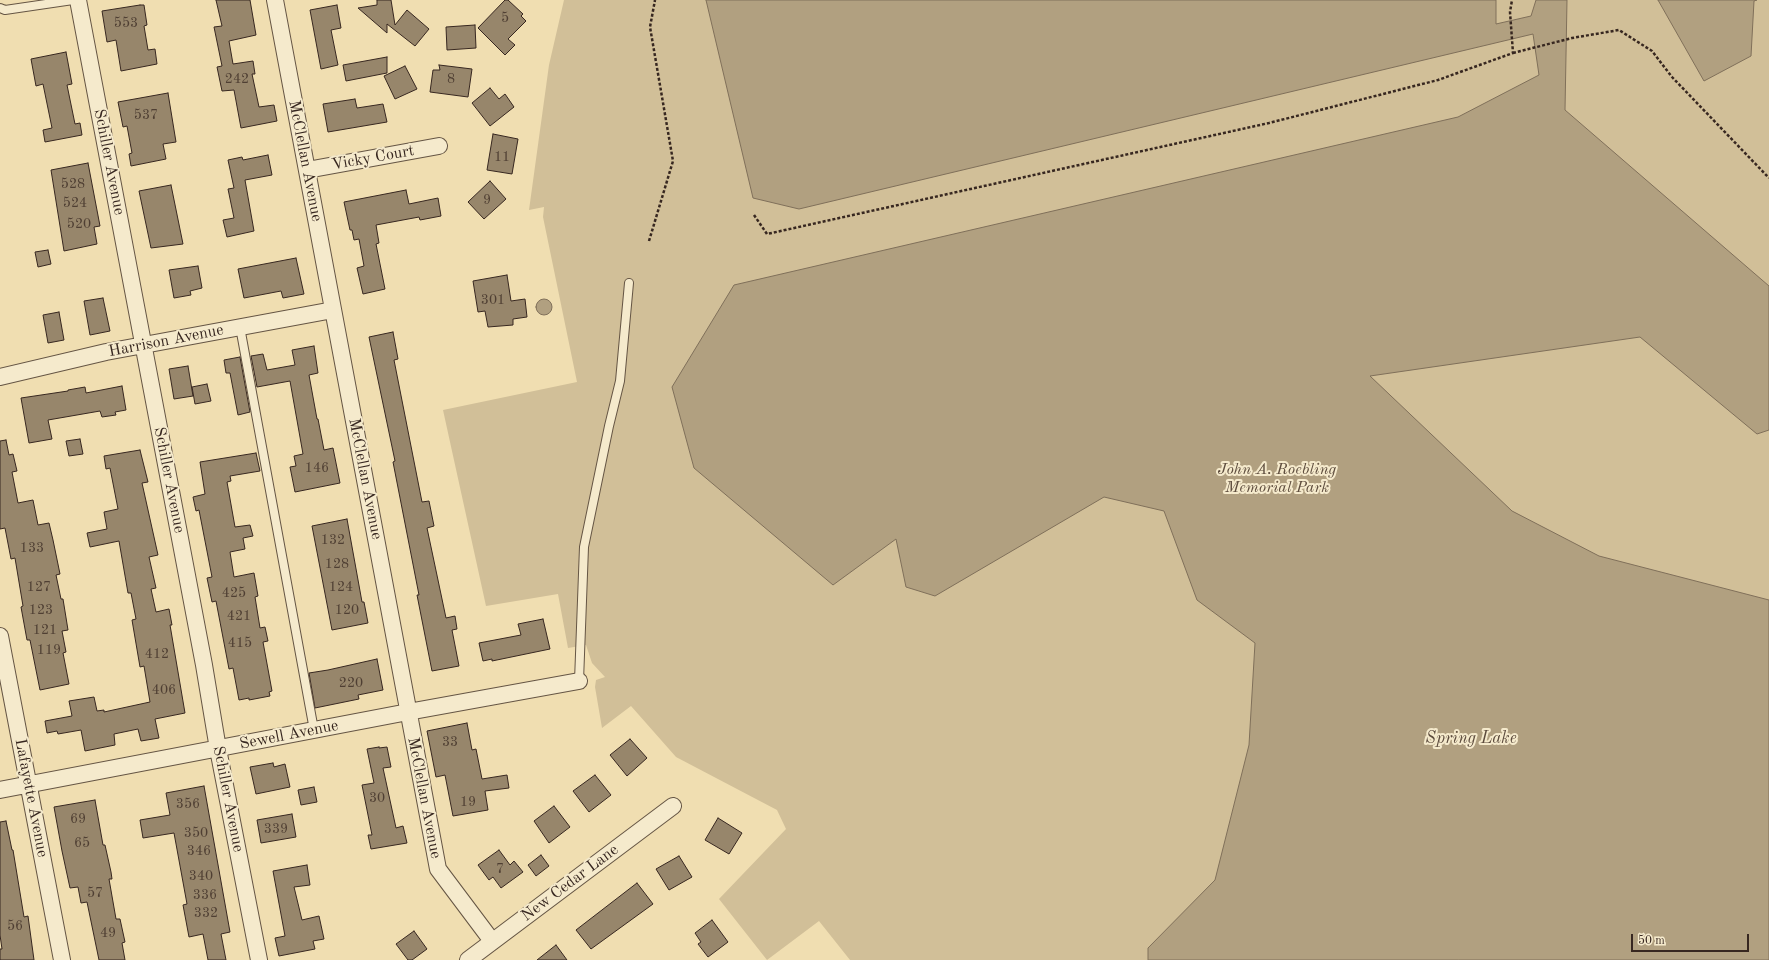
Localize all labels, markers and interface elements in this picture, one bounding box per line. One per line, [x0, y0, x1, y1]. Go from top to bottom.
house number: 5 [501, 10, 509, 26]
house number: 553 [114, 15, 138, 31]
house number: 242 [225, 71, 249, 87]
house number: 8 [447, 71, 455, 87]
street label: McClellan Avenue [284, 99, 326, 223]
street label: Schiller Avenue [89, 107, 129, 217]
house number: 537 [134, 107, 158, 123]
street label: Vicky Court [330, 141, 416, 175]
house number: 11 [494, 149, 510, 165]
house number: 528 [61, 176, 85, 192]
house number: 9 [483, 192, 491, 208]
house number: 524 [63, 195, 87, 211]
house number: 520 [67, 216, 91, 232]
house number: 301 [481, 292, 505, 308]
street label: Harrison Avenue [107, 320, 225, 362]
street label: McClellan Avenue [344, 417, 386, 541]
street label: Schiller Avenue [149, 425, 189, 535]
house number: 146 [305, 460, 329, 476]
park label: John A. Roebling Memorial Park [1218, 460, 1336, 498]
house number: 132 [321, 532, 345, 548]
house number: 133 [20, 540, 44, 556]
house number: 128 [325, 556, 349, 572]
house number: 127 [27, 579, 51, 595]
house number: 124 [329, 579, 353, 595]
house number: 425 [222, 585, 246, 601]
house number: 123 [29, 602, 53, 618]
house number: 120 [335, 602, 359, 618]
house number: 421 [227, 608, 251, 624]
house number: 121 [33, 622, 57, 638]
house number: 415 [228, 635, 252, 651]
house number: 119 [37, 642, 61, 658]
house number: 412 [145, 646, 169, 662]
house number: 220 [339, 675, 363, 691]
house number: 406 [152, 682, 176, 698]
street label: Sewell Avenue [238, 716, 340, 754]
water label: Spring Lake [1425, 729, 1517, 749]
house number: 33 [442, 734, 458, 750]
street label: McClellan Avenue [403, 736, 445, 860]
street label: Lafayette Avenue [10, 737, 52, 859]
street label: Schiller Avenue [208, 744, 248, 854]
house number: 30 [369, 790, 385, 806]
house number: 19 [460, 794, 476, 810]
house number: 356 [176, 796, 200, 812]
house number: 69 [70, 811, 86, 827]
house number: 339 [264, 821, 288, 837]
house number: 350 [184, 825, 208, 841]
house number: 65 [74, 835, 90, 851]
street label: New Cedar Lane [518, 840, 622, 926]
house number: 346 [187, 843, 211, 859]
house number: 7 [496, 861, 504, 877]
house number: 340 [189, 868, 213, 884]
house number: 57 [87, 885, 103, 901]
house number: 336 [193, 887, 217, 903]
house number: 332 [194, 905, 218, 921]
house number: 56 [7, 918, 23, 934]
house number: 49 [100, 925, 116, 941]
scale bar [1633, 926, 1751, 952]
text: 50 m [1638, 935, 1665, 947]

